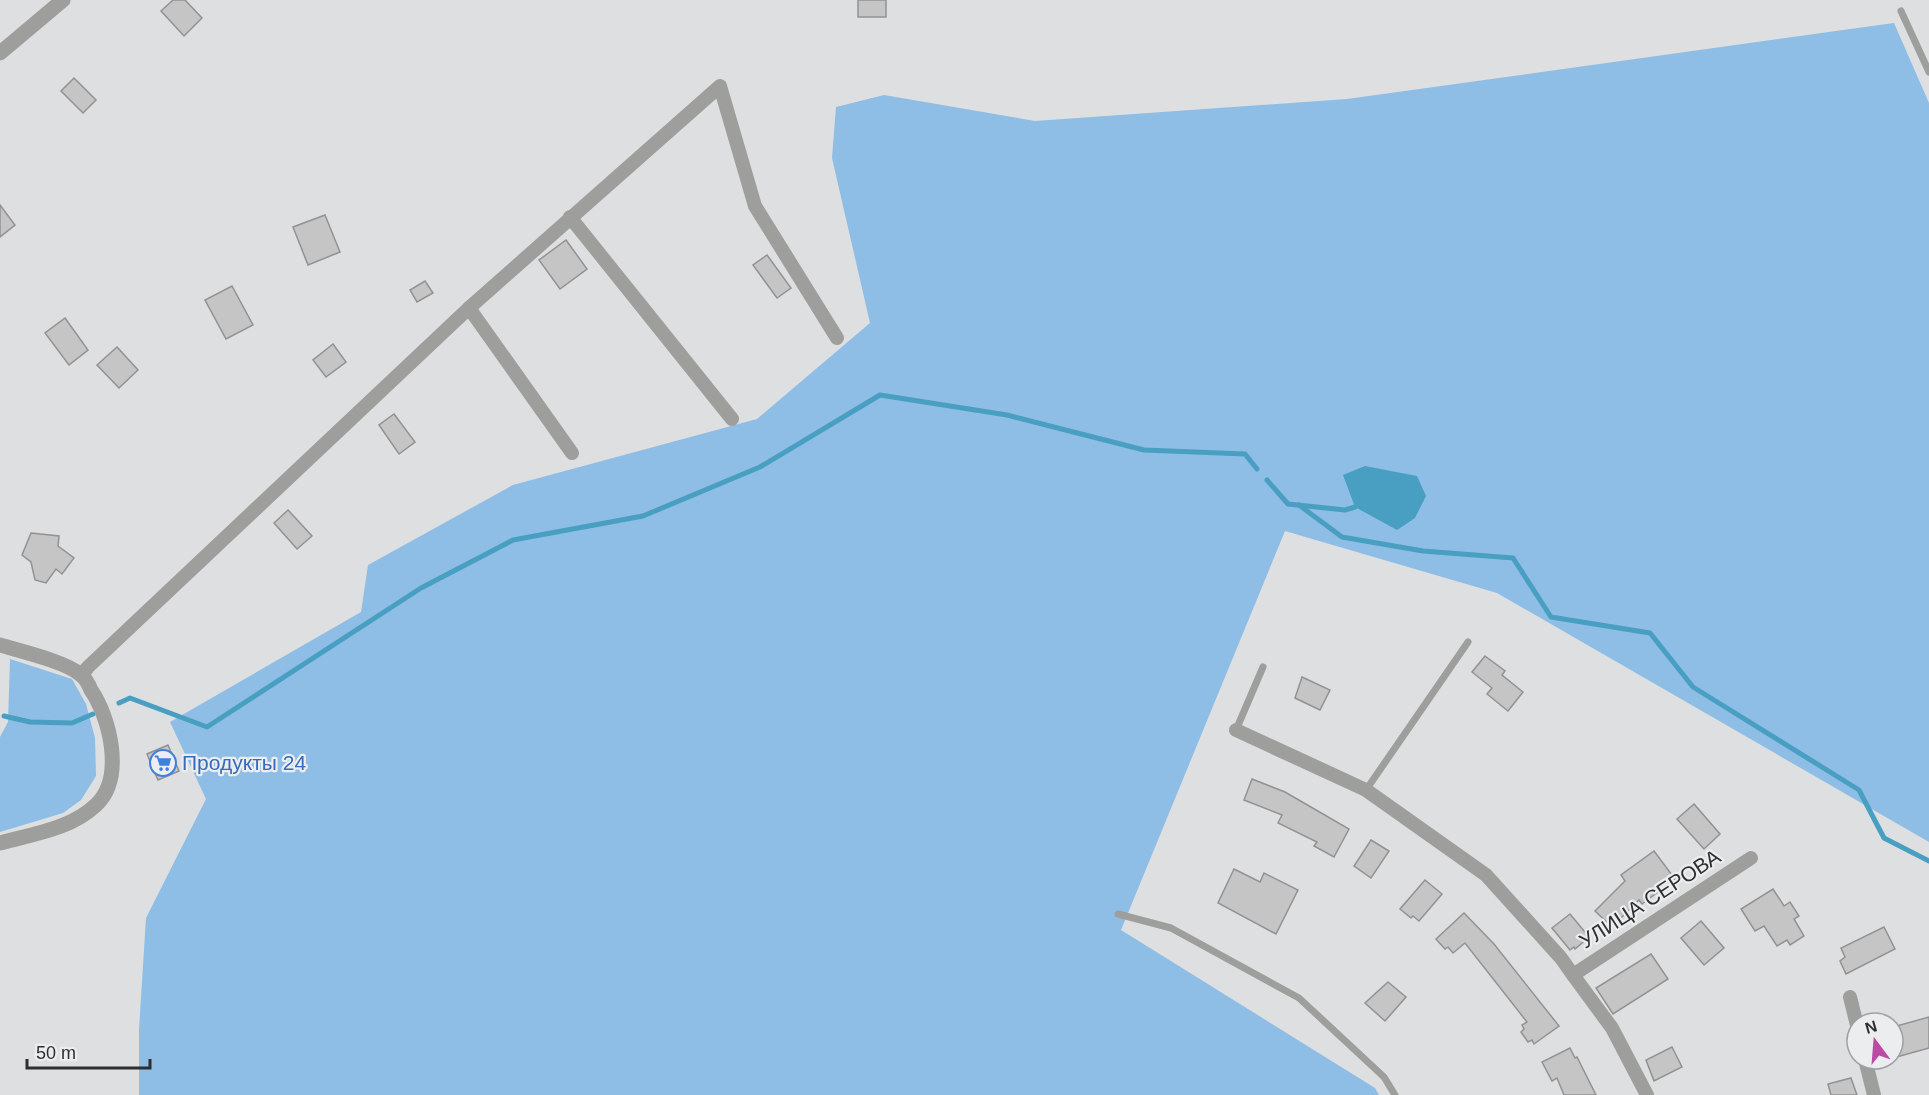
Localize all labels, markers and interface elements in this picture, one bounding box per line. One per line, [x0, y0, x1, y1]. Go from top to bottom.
supermarket icon: Продукты 24 [148, 748, 178, 778]
place label: Продукты 24 [182, 751, 306, 774]
street label: УЛИЦА СЕРОВА [1575, 844, 1724, 953]
north arrow [1845, 1011, 1905, 1071]
text: N [1863, 1017, 1879, 1037]
scale bar [27, 1032, 150, 1070]
text: 50 m [36, 1043, 76, 1063]

